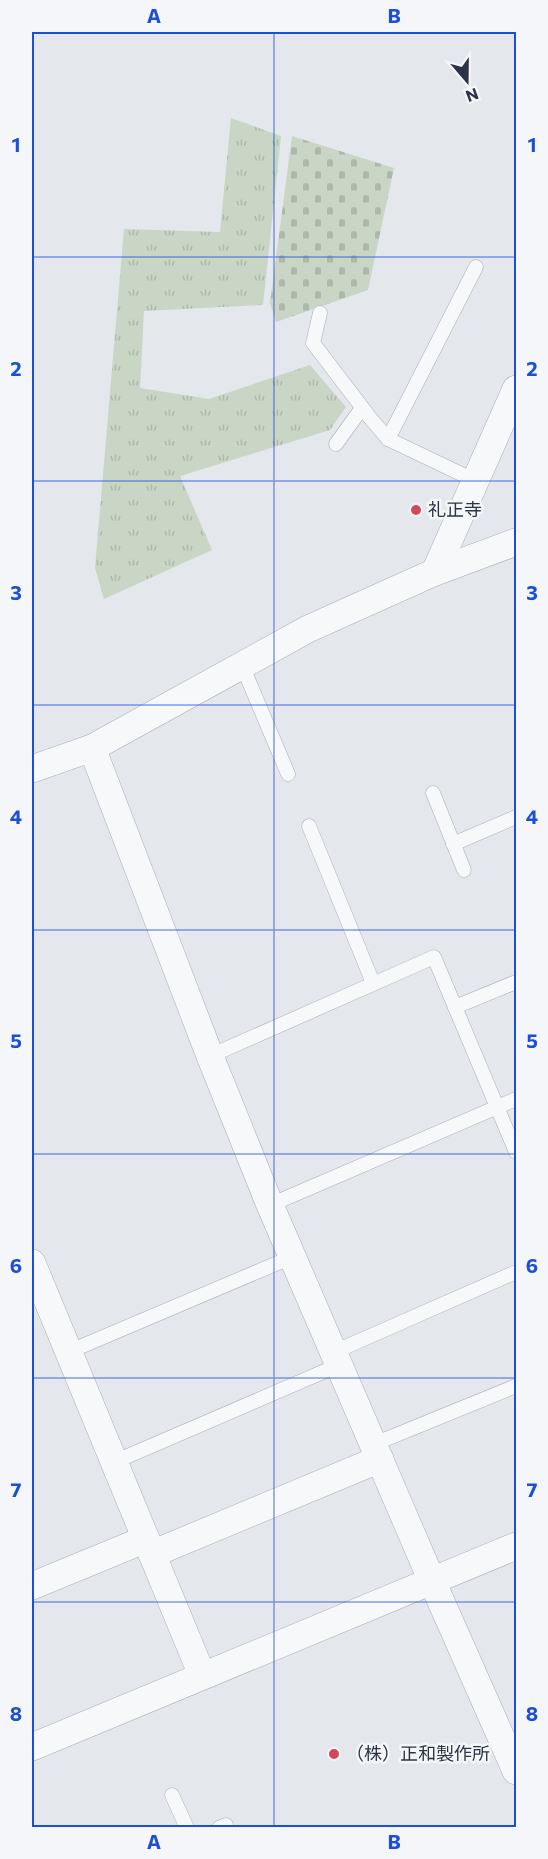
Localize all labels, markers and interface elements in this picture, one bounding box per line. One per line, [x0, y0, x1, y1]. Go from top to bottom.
text: A [147, 3, 161, 27]
text: B [387, 3, 401, 27]
north arrow [437, 51, 497, 111]
text: N [463, 85, 481, 107]
text: 1 [11, 132, 21, 156]
text: 1 [527, 132, 537, 156]
text: 2 [10, 356, 22, 380]
text: 2 [526, 356, 538, 380]
place label: 礼正寺 [428, 498, 482, 520]
marker: 礼正寺 [409, 503, 423, 517]
text: 3 [10, 580, 22, 604]
text: 3 [526, 580, 538, 604]
text: 4 [10, 804, 22, 828]
text: 4 [526, 804, 538, 828]
text: 5 [10, 1028, 22, 1052]
text: 5 [526, 1028, 538, 1052]
text: 6 [10, 1253, 22, 1277]
text: 6 [526, 1253, 538, 1277]
text: 7 [11, 1477, 22, 1501]
text: 7 [527, 1477, 538, 1501]
text: 8 [10, 1701, 22, 1725]
text: 8 [526, 1701, 538, 1725]
place label: （株）正和製作所 [346, 1742, 490, 1764]
marker: （株）正和製作所 [327, 1747, 341, 1761]
text: A [147, 1829, 161, 1853]
text: B [387, 1829, 401, 1853]

